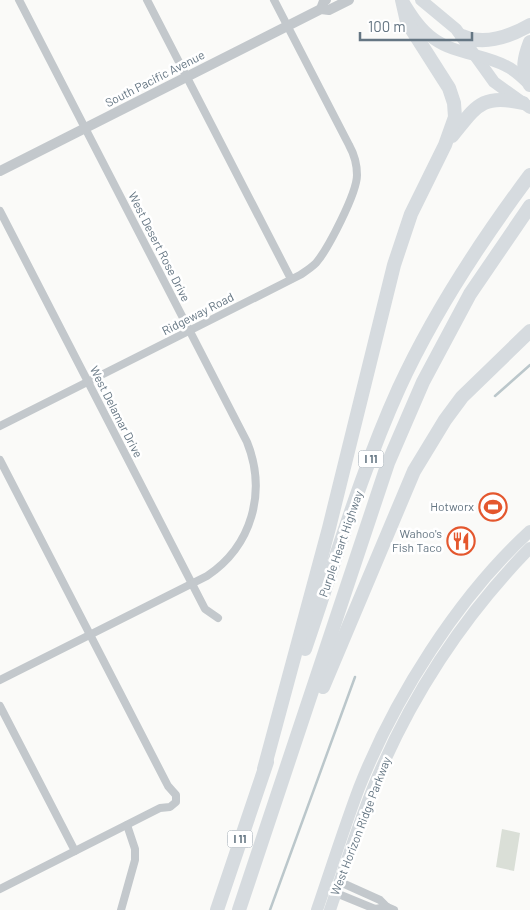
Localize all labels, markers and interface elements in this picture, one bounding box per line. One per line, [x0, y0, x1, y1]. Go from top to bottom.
scale bar [360, 10, 472, 42]
text: 100 m [368, 17, 406, 35]
street label: South Pacific Avenue [102, 47, 207, 109]
street label: West Desert Rose Drive [126, 189, 194, 304]
street label: Ridgeway Road [159, 289, 236, 337]
street label: West Delamar Drive [88, 363, 146, 460]
road number: I 11 [358, 450, 384, 468]
street label: Purple Heart Highway [315, 488, 365, 599]
sports icon: Hotworx [478, 492, 508, 522]
place label: Hotworx [430, 499, 474, 513]
place label: Wahoo's Fish Taco [392, 526, 442, 554]
restaurant icon: Wahoo's Fish Taco [446, 526, 476, 556]
street label: West Horizon Ridge Parkway [327, 754, 393, 897]
road number: I 11 [228, 831, 252, 848]

